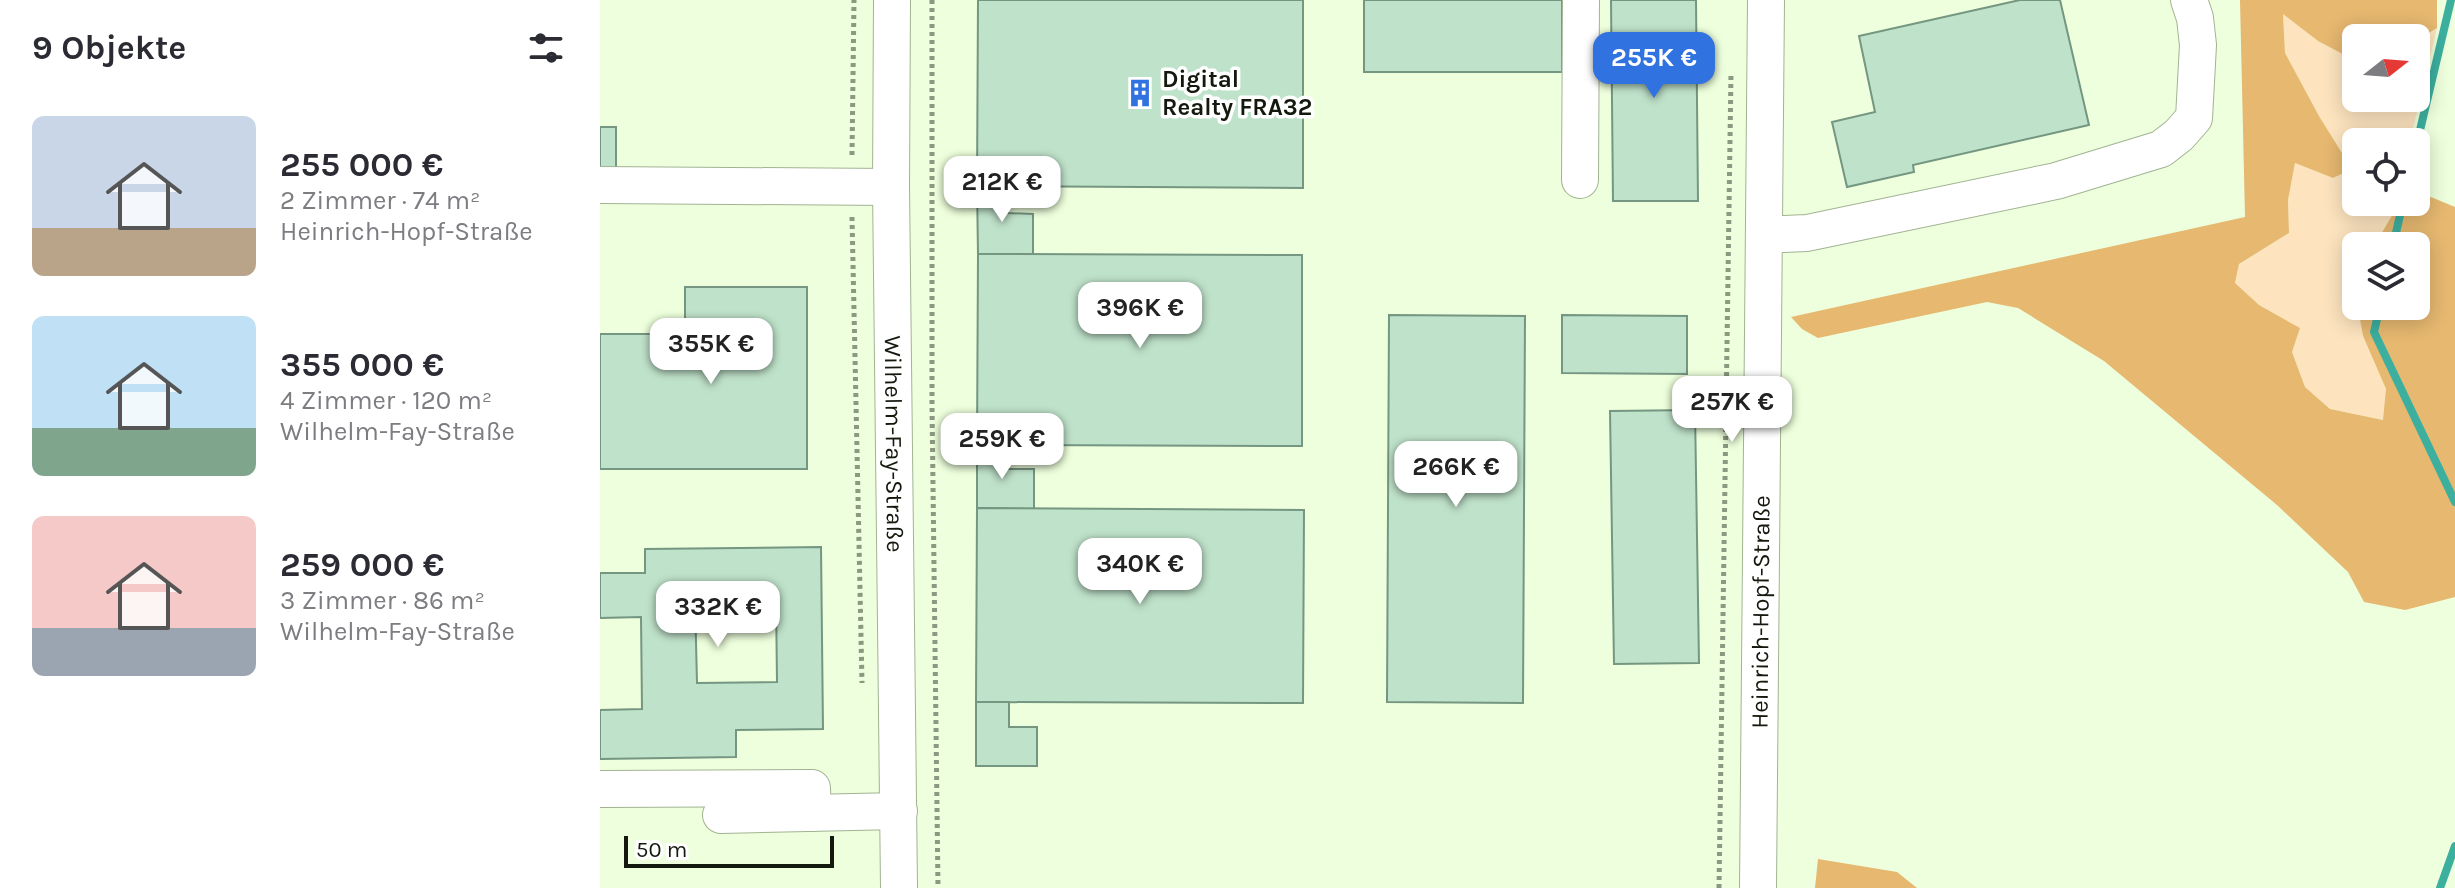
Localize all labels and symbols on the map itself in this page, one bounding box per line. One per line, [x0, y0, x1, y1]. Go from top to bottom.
north arrow [2342, 24, 2430, 112]
pin: 255K € [1589, 32, 1719, 100]
place label: Digital Realty FRA32 [1162, 65, 1312, 121]
building icon: Digital Realty FRA32 [1125, 78, 1155, 108]
pin: 212K € [937, 156, 1067, 224]
pin: 396K € [1075, 282, 1205, 350]
pin: 355K € [646, 318, 776, 386]
street label: Wilhelm-Fay-Straße [879, 335, 909, 553]
pin: 257K € [1667, 376, 1797, 444]
pin: 259K € [937, 413, 1067, 481]
pin: 266K € [1391, 441, 1521, 509]
street label: Heinrich-Hopf-Straße [1745, 495, 1776, 729]
pin: 340K € [1075, 538, 1205, 606]
pin: 332K € [653, 581, 783, 649]
scale bar [624, 832, 834, 868]

